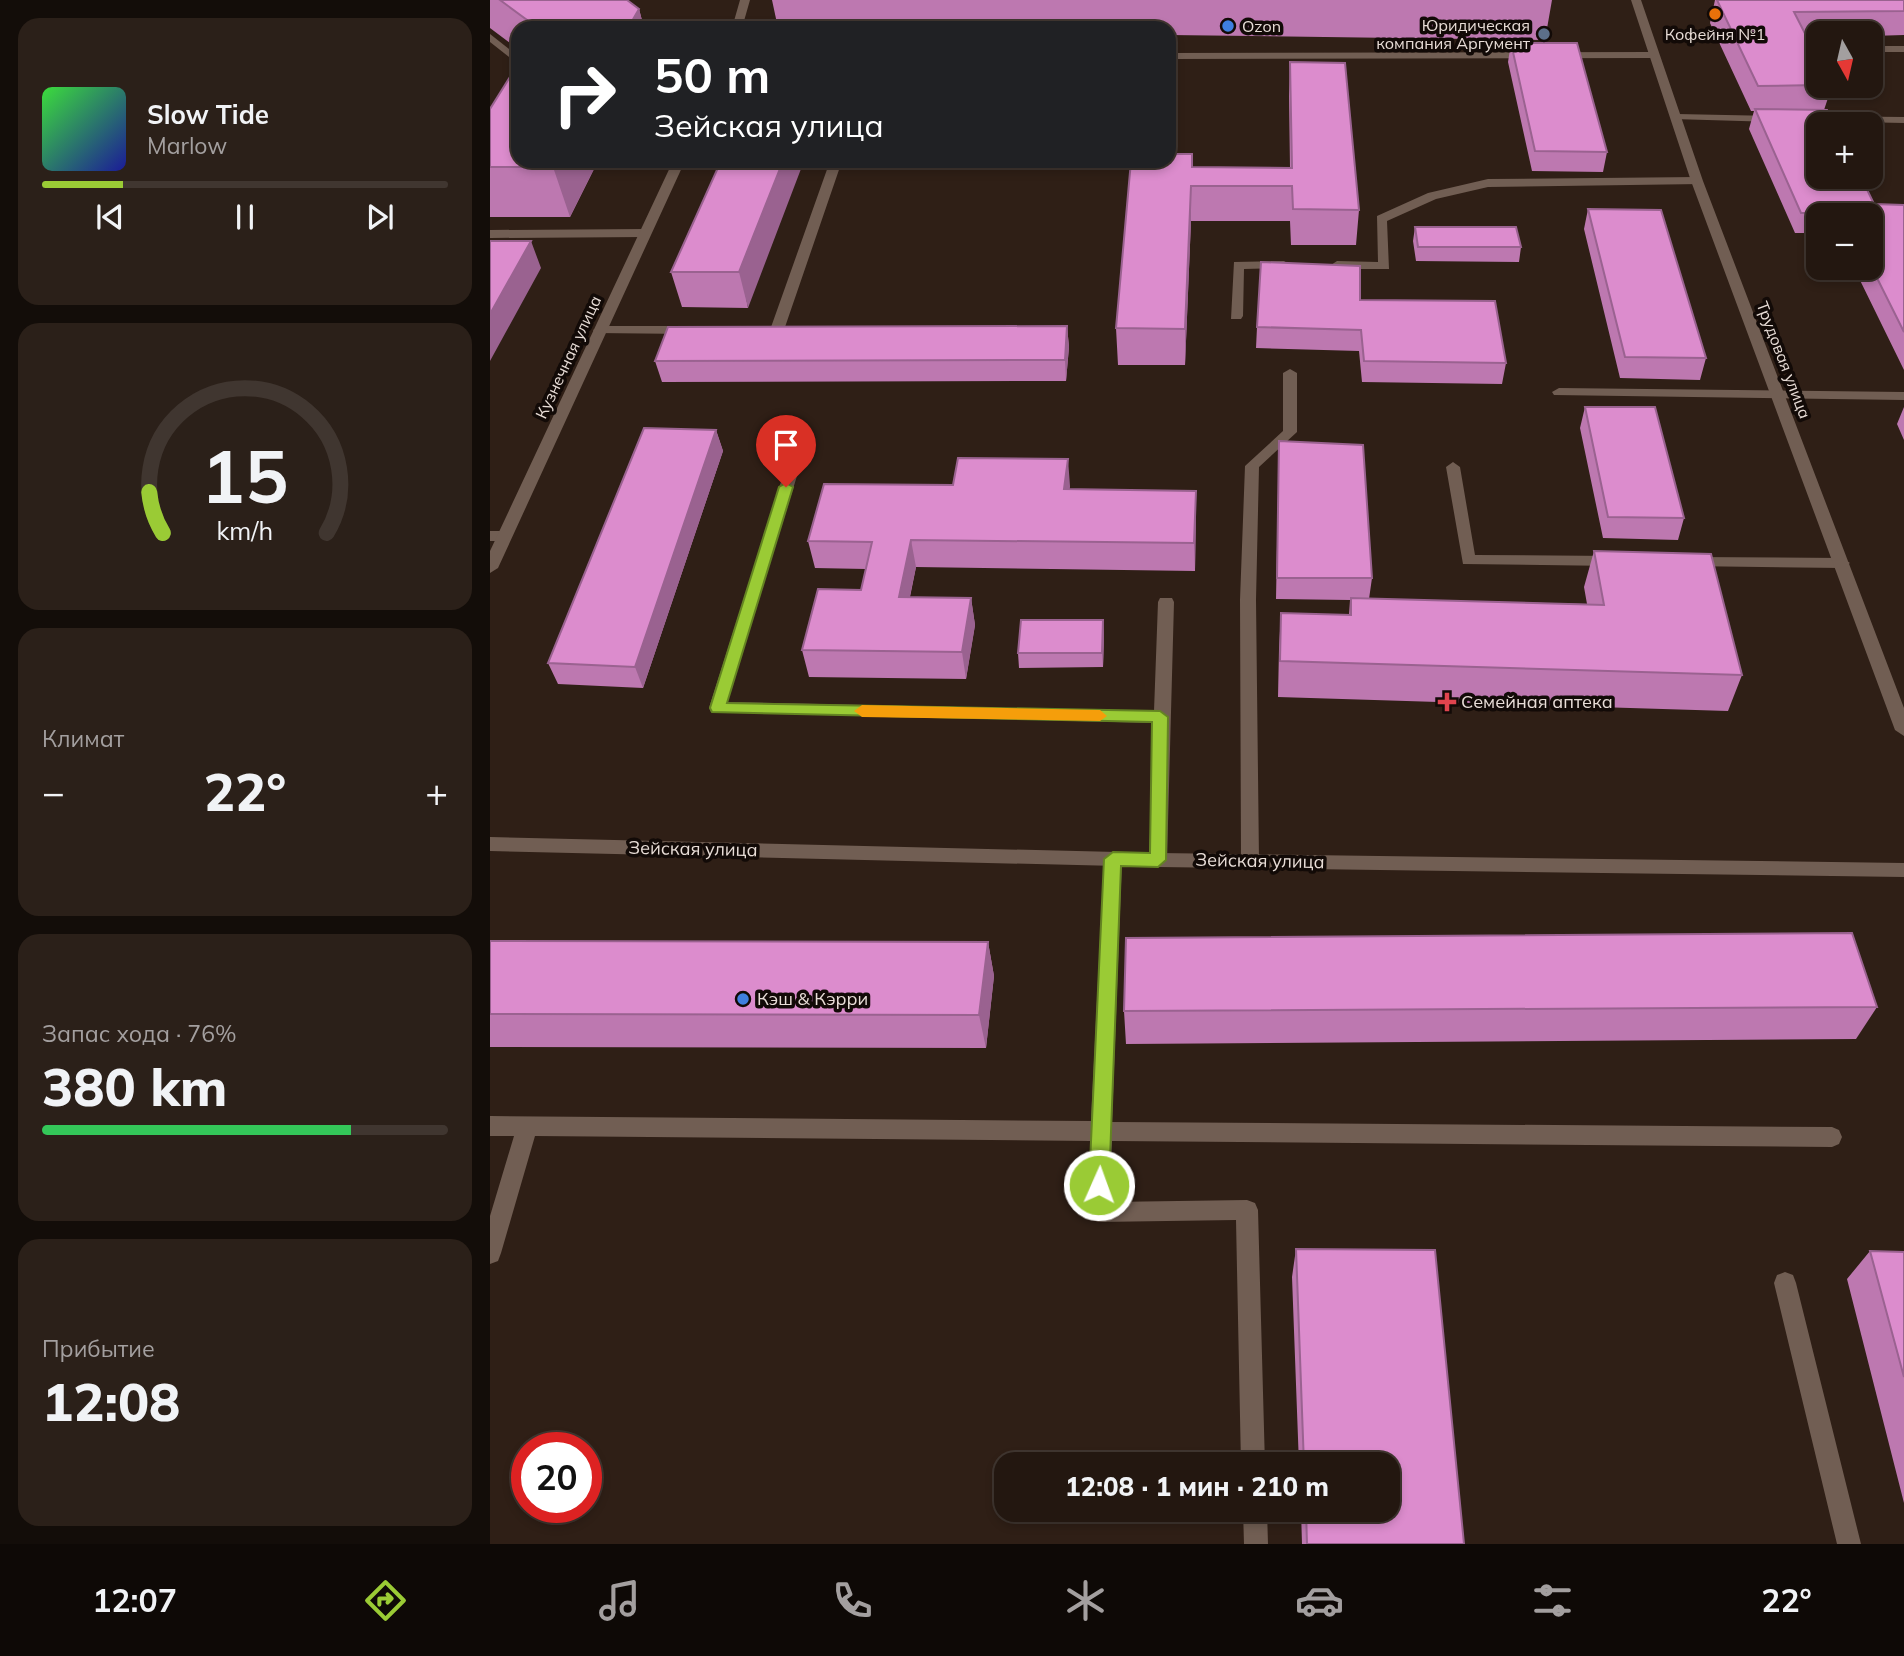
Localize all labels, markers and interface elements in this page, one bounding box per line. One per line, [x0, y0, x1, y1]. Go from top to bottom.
marker: Кофейня №1 [1707, 6, 1723, 22]
place label: Юридическая компания Аргумент [1376, 15, 1531, 53]
place label: Ozon [1242, 16, 1281, 36]
marker: Ozon [1220, 18, 1236, 34]
north arrow [1806, 21, 1883, 98]
map controls [1806, 21, 1883, 280]
place label: Кофейня №1 [1665, 24, 1765, 44]
marker: Юридическая компания Аргумент [1536, 26, 1552, 42]
text: 50 m [654, 44, 770, 105]
icon: right [539, 49, 630, 140]
text: Slow Tide [147, 98, 269, 131]
text: Зейская улица [654, 105, 884, 145]
button: + [1806, 112, 1883, 189]
text: Marlow [147, 131, 227, 160]
icon: previous [91, 198, 129, 236]
icon: pause [226, 198, 264, 236]
icon: next [361, 198, 399, 236]
button: − [1806, 203, 1883, 280]
street label: Кузнечная улица [531, 292, 605, 422]
street label: Трудовая улица [1752, 299, 1816, 421]
pin [756, 415, 816, 487]
icon: arrive [767, 426, 805, 464]
text: 15 [201, 430, 289, 521]
text: km/h [217, 515, 273, 546]
place label: Семейная аптека [1461, 690, 1613, 713]
marker: Семейная аптека [1439, 694, 1455, 710]
text: Климат [42, 724, 124, 753]
text: 22° [204, 759, 286, 824]
text: − [42, 768, 65, 816]
text: + [425, 768, 448, 816]
street label: Зейская улица [628, 836, 758, 861]
street label: Зейская улица [1195, 848, 1325, 873]
place label: Кэш & Кэрри [757, 987, 868, 1010]
marker: Кэш & Кэрри [735, 991, 751, 1007]
text: Запас хода · 76% [42, 1019, 237, 1048]
text: 380 km [42, 1054, 227, 1119]
position arrow [1062, 1148, 1136, 1222]
text: Прибытие [42, 1334, 155, 1363]
text: 12:08 [42, 1369, 180, 1434]
speed limit sign: 20 [511, 1432, 602, 1523]
text: 12:08 · 1 мин · 210 m [1065, 1470, 1329, 1503]
icon: directions [361, 1576, 410, 1625]
icon: music [595, 1576, 644, 1625]
icon: phone [828, 1576, 877, 1625]
icon: climate [1061, 1576, 1110, 1625]
icon: car [1295, 1576, 1344, 1625]
icon: filters [1528, 1576, 1577, 1625]
text: 12:07 [92, 1580, 177, 1620]
text: 22° [1761, 1580, 1812, 1620]

